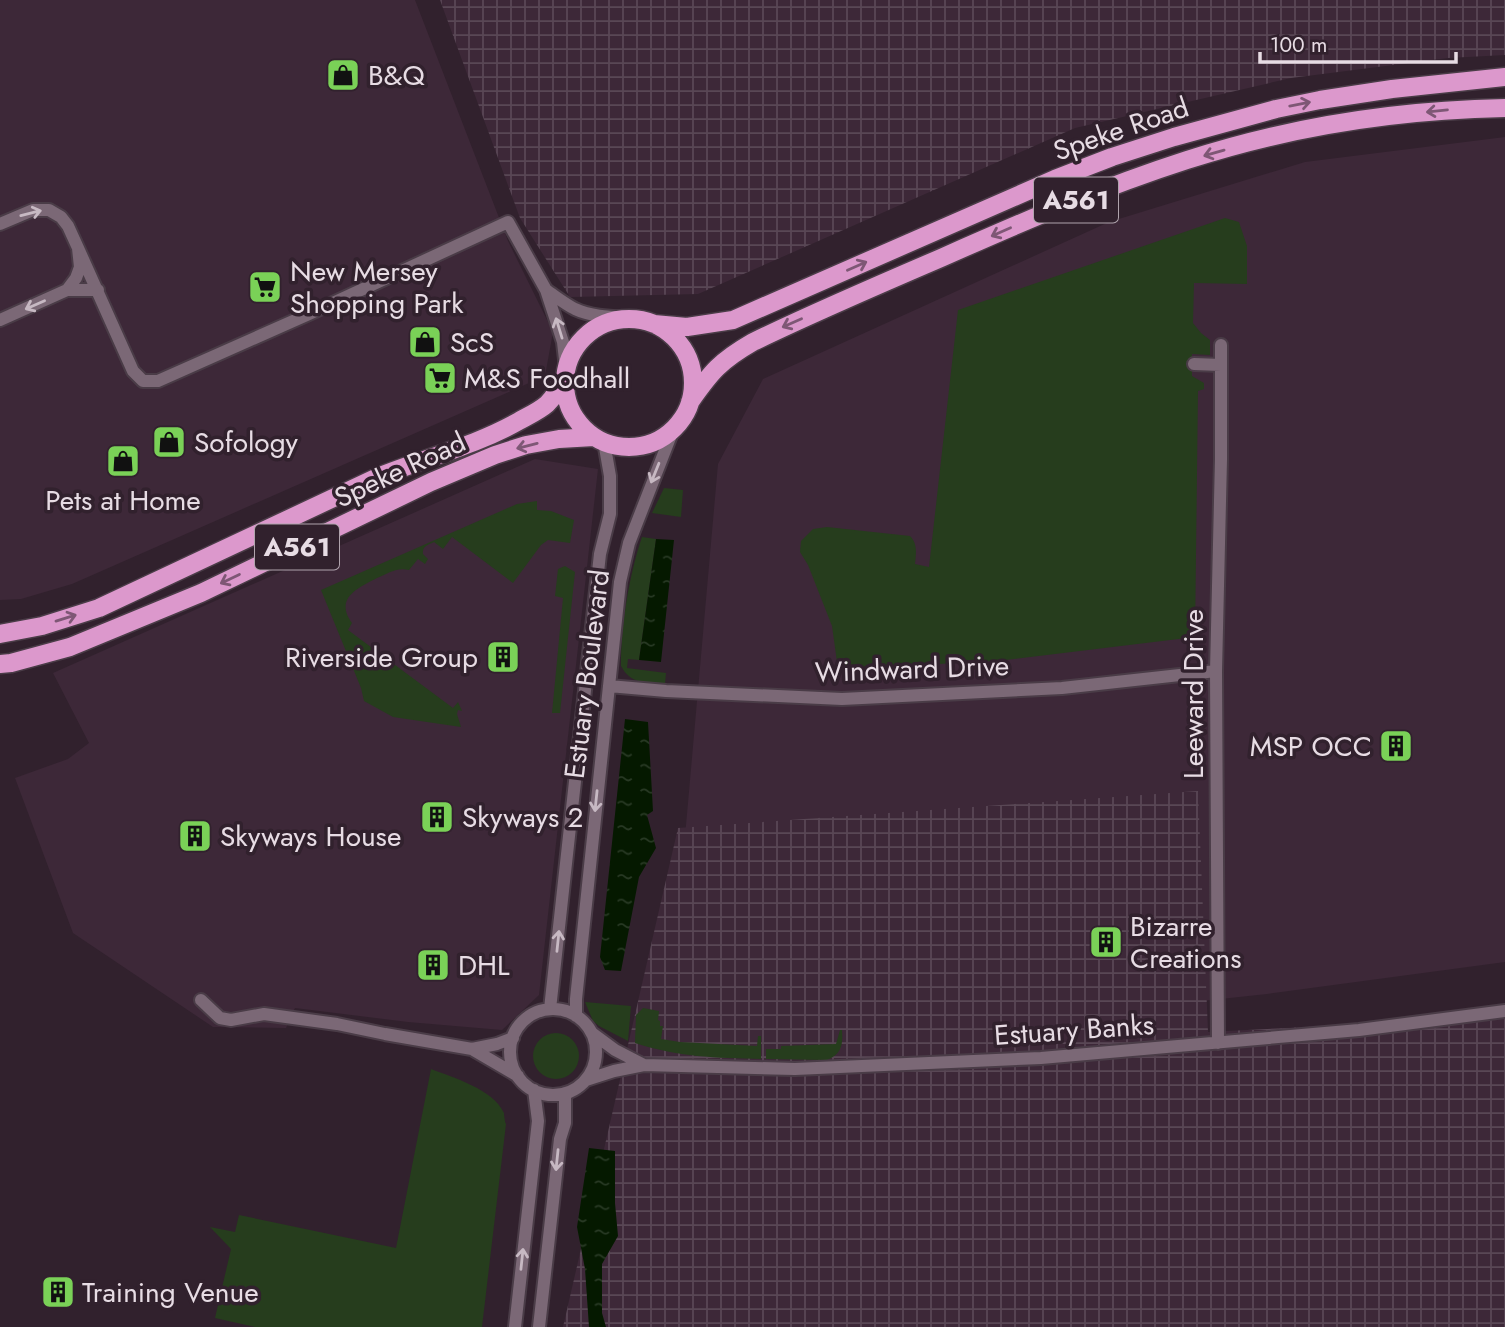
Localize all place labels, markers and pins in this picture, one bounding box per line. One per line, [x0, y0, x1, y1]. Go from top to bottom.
place label: B&Q [368, 55, 426, 96]
shop icon: B&Q [324, 56, 362, 94]
place label: New Mersey Shopping Park [290, 251, 464, 324]
supermarket icon: New Mersey Shopping Park [246, 268, 284, 306]
place label: ScS [450, 322, 494, 363]
shop icon: ScS [406, 323, 444, 361]
place label: M&S Foodhall [464, 358, 630, 399]
supermarket icon: M&S Foodhall [421, 359, 459, 397]
place label: Sofology [194, 422, 299, 463]
shop icon: Sofology [150, 423, 188, 461]
shop icon: Pets at Home [104, 442, 142, 480]
place label: Pets at Home [45, 480, 201, 521]
place label: Riverside Group [285, 637, 478, 678]
building icon: Riverside Group [484, 638, 522, 676]
place label: MSP OCC [1250, 726, 1372, 767]
building icon: MSP OCC [1377, 727, 1415, 765]
place label: Skyways 2 [462, 797, 584, 838]
building icon: Skyways 2 [418, 798, 456, 836]
place label: Skyways House [220, 816, 401, 857]
building icon: Skyways House [176, 817, 214, 855]
place label: Bizarre Creations [1130, 906, 1242, 979]
building icon: Bizarre Creations [1087, 923, 1125, 961]
place label: DHL [458, 945, 510, 986]
building icon: DHL [414, 946, 452, 984]
place label: Training Venue [82, 1272, 259, 1313]
building icon: Training Venue [39, 1273, 77, 1311]

